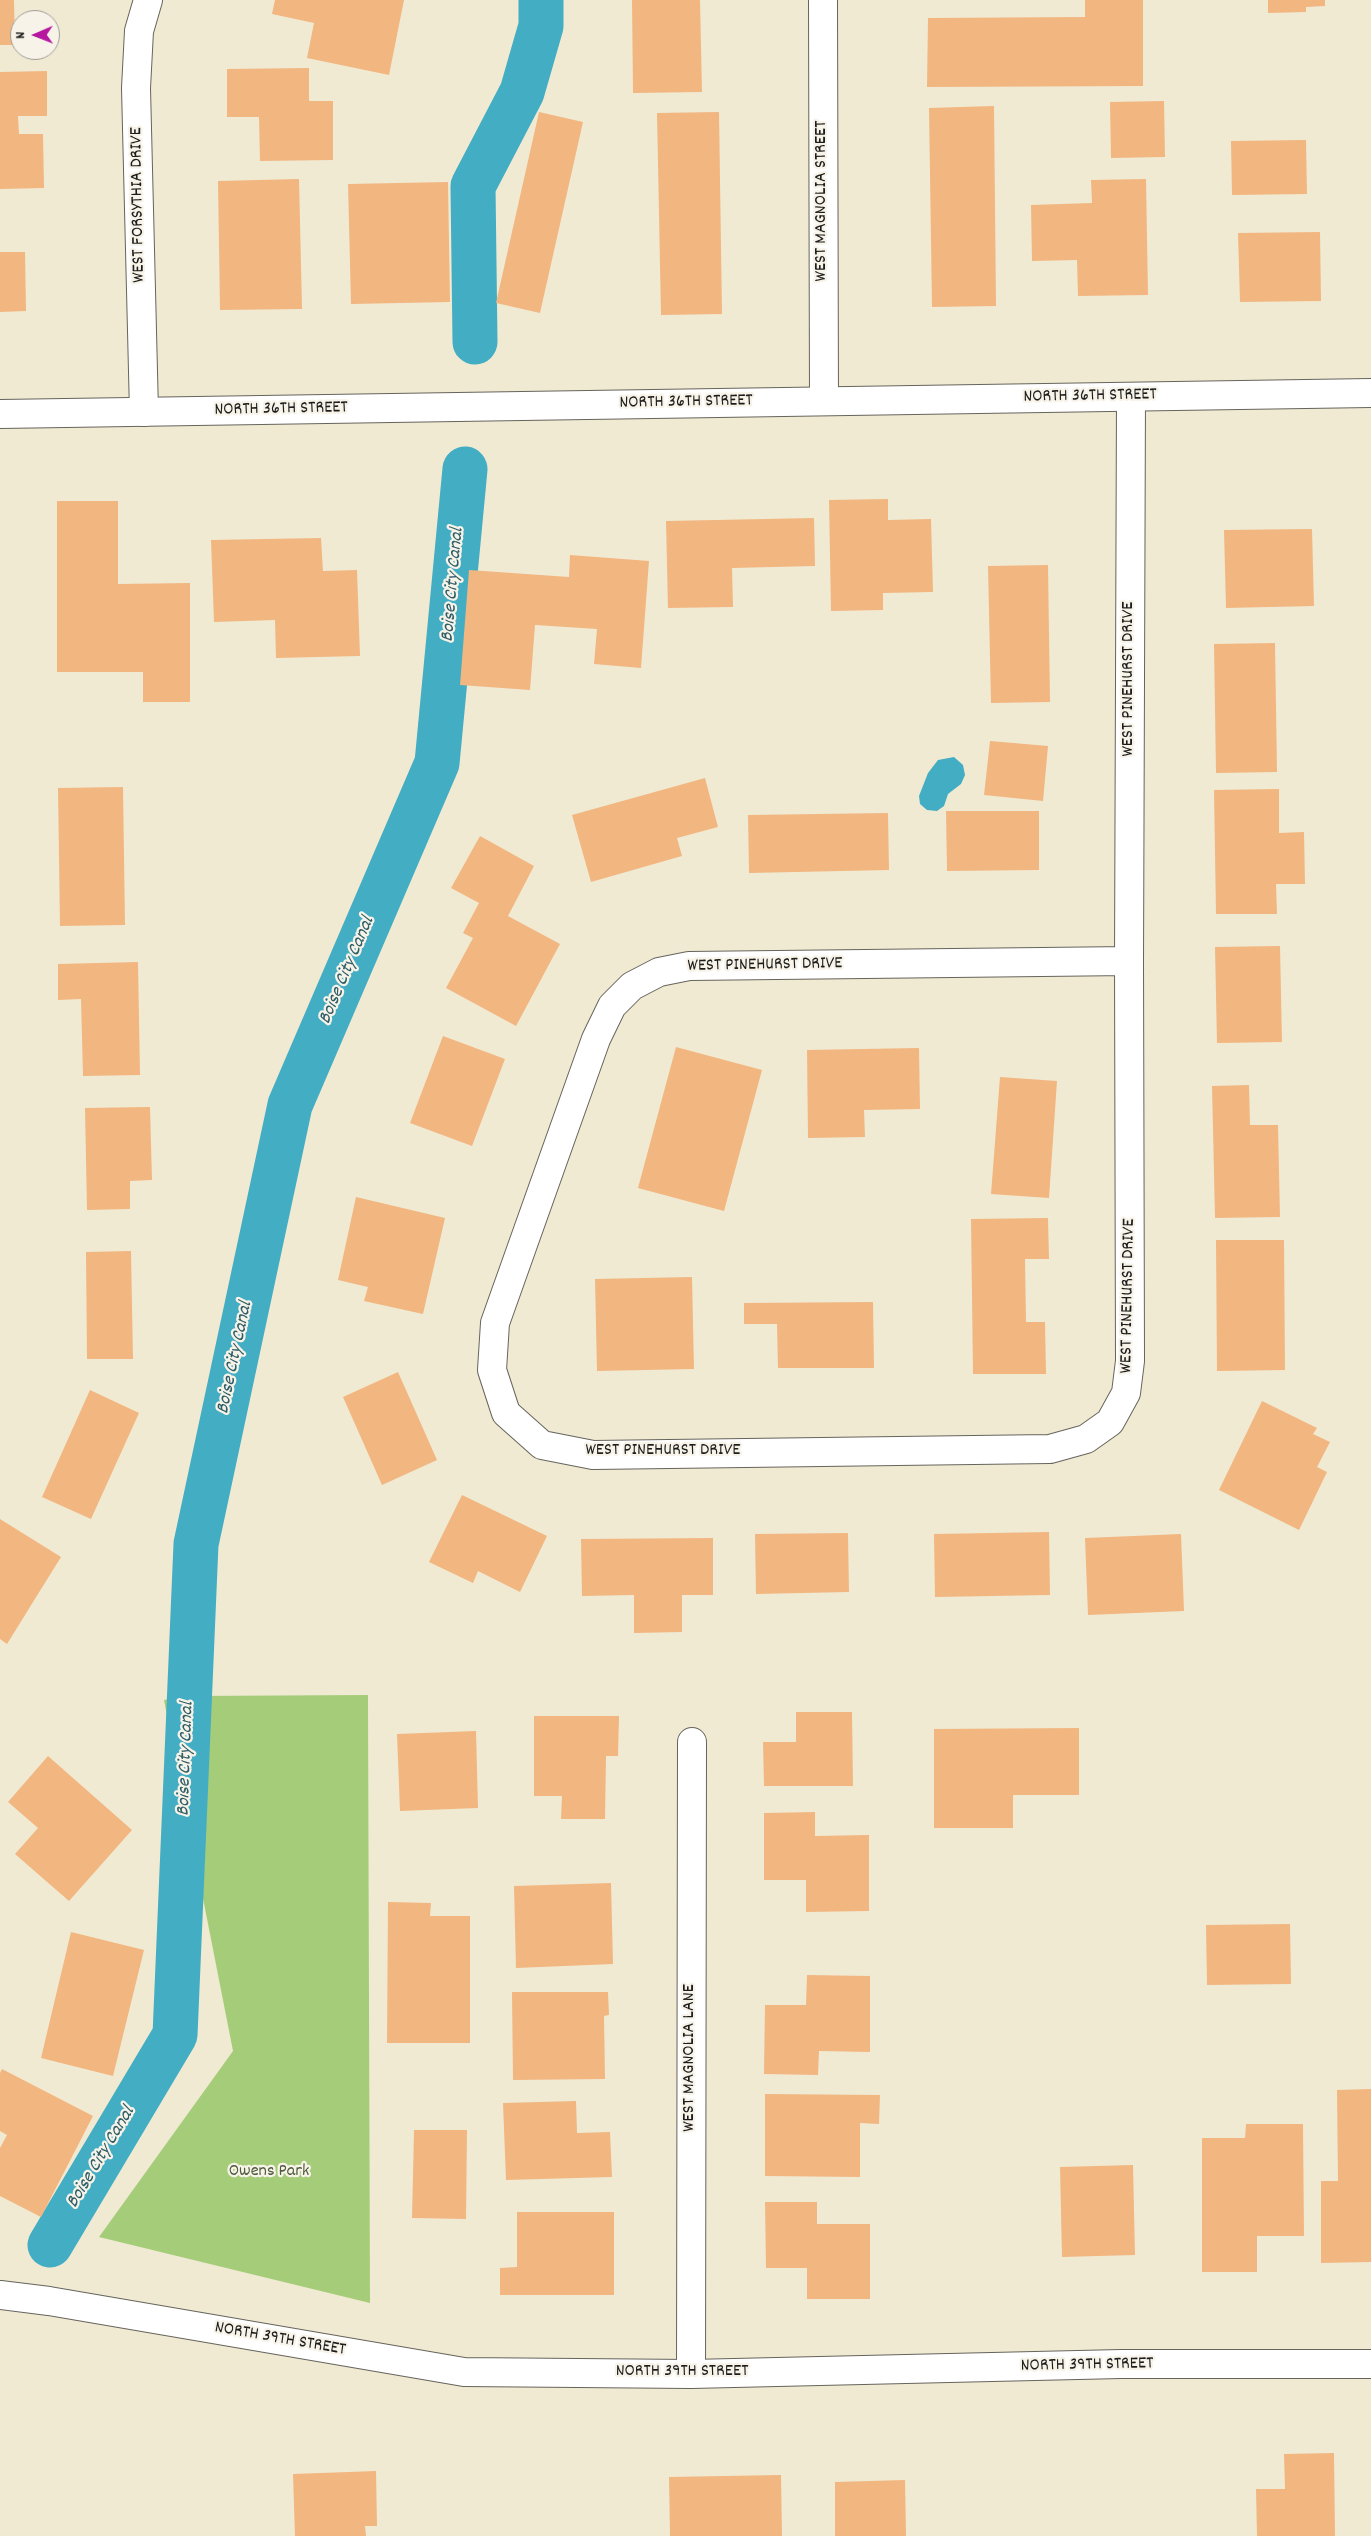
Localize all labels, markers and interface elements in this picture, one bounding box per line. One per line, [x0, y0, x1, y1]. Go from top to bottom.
north arrow [10, 10, 60, 60]
text: N [11, 32, 31, 39]
street label: WEST MAGNOLIA STREET [812, 121, 834, 281]
street label: WEST FORSYTHIA DRIVE [127, 127, 151, 283]
street label: NORTH 36TH STREET [1023, 385, 1157, 409]
street label: NORTH 36TH STREET [619, 391, 753, 415]
street label: NORTH 36TH STREET [214, 398, 348, 422]
water label: Boise City Canal [438, 527, 470, 643]
street label: WEST PINEHURST DRIVE [1119, 602, 1141, 756]
water label: Boise City Canal [315, 914, 381, 1028]
street label: WEST PINEHURST DRIVE [687, 954, 843, 978]
street label: WEST PINEHURST DRIVE [1117, 1218, 1141, 1374]
water label: Boise City Canal [213, 1300, 259, 1416]
street label: WEST PINEHURST DRIVE [586, 1441, 740, 1463]
water label: Boise City Canal [174, 1702, 200, 1816]
street label: WEST MAGNOLIA LANE [680, 1984, 702, 2132]
water label: Boise City Canal [63, 2103, 141, 2213]
park label: Owens Park [229, 2162, 309, 2184]
street label: NORTH 39TH STREET [213, 2318, 347, 2362]
street label: NORTH 39TH STREET [1020, 2354, 1154, 2378]
street label: NORTH 39TH STREET [616, 2362, 748, 2384]

